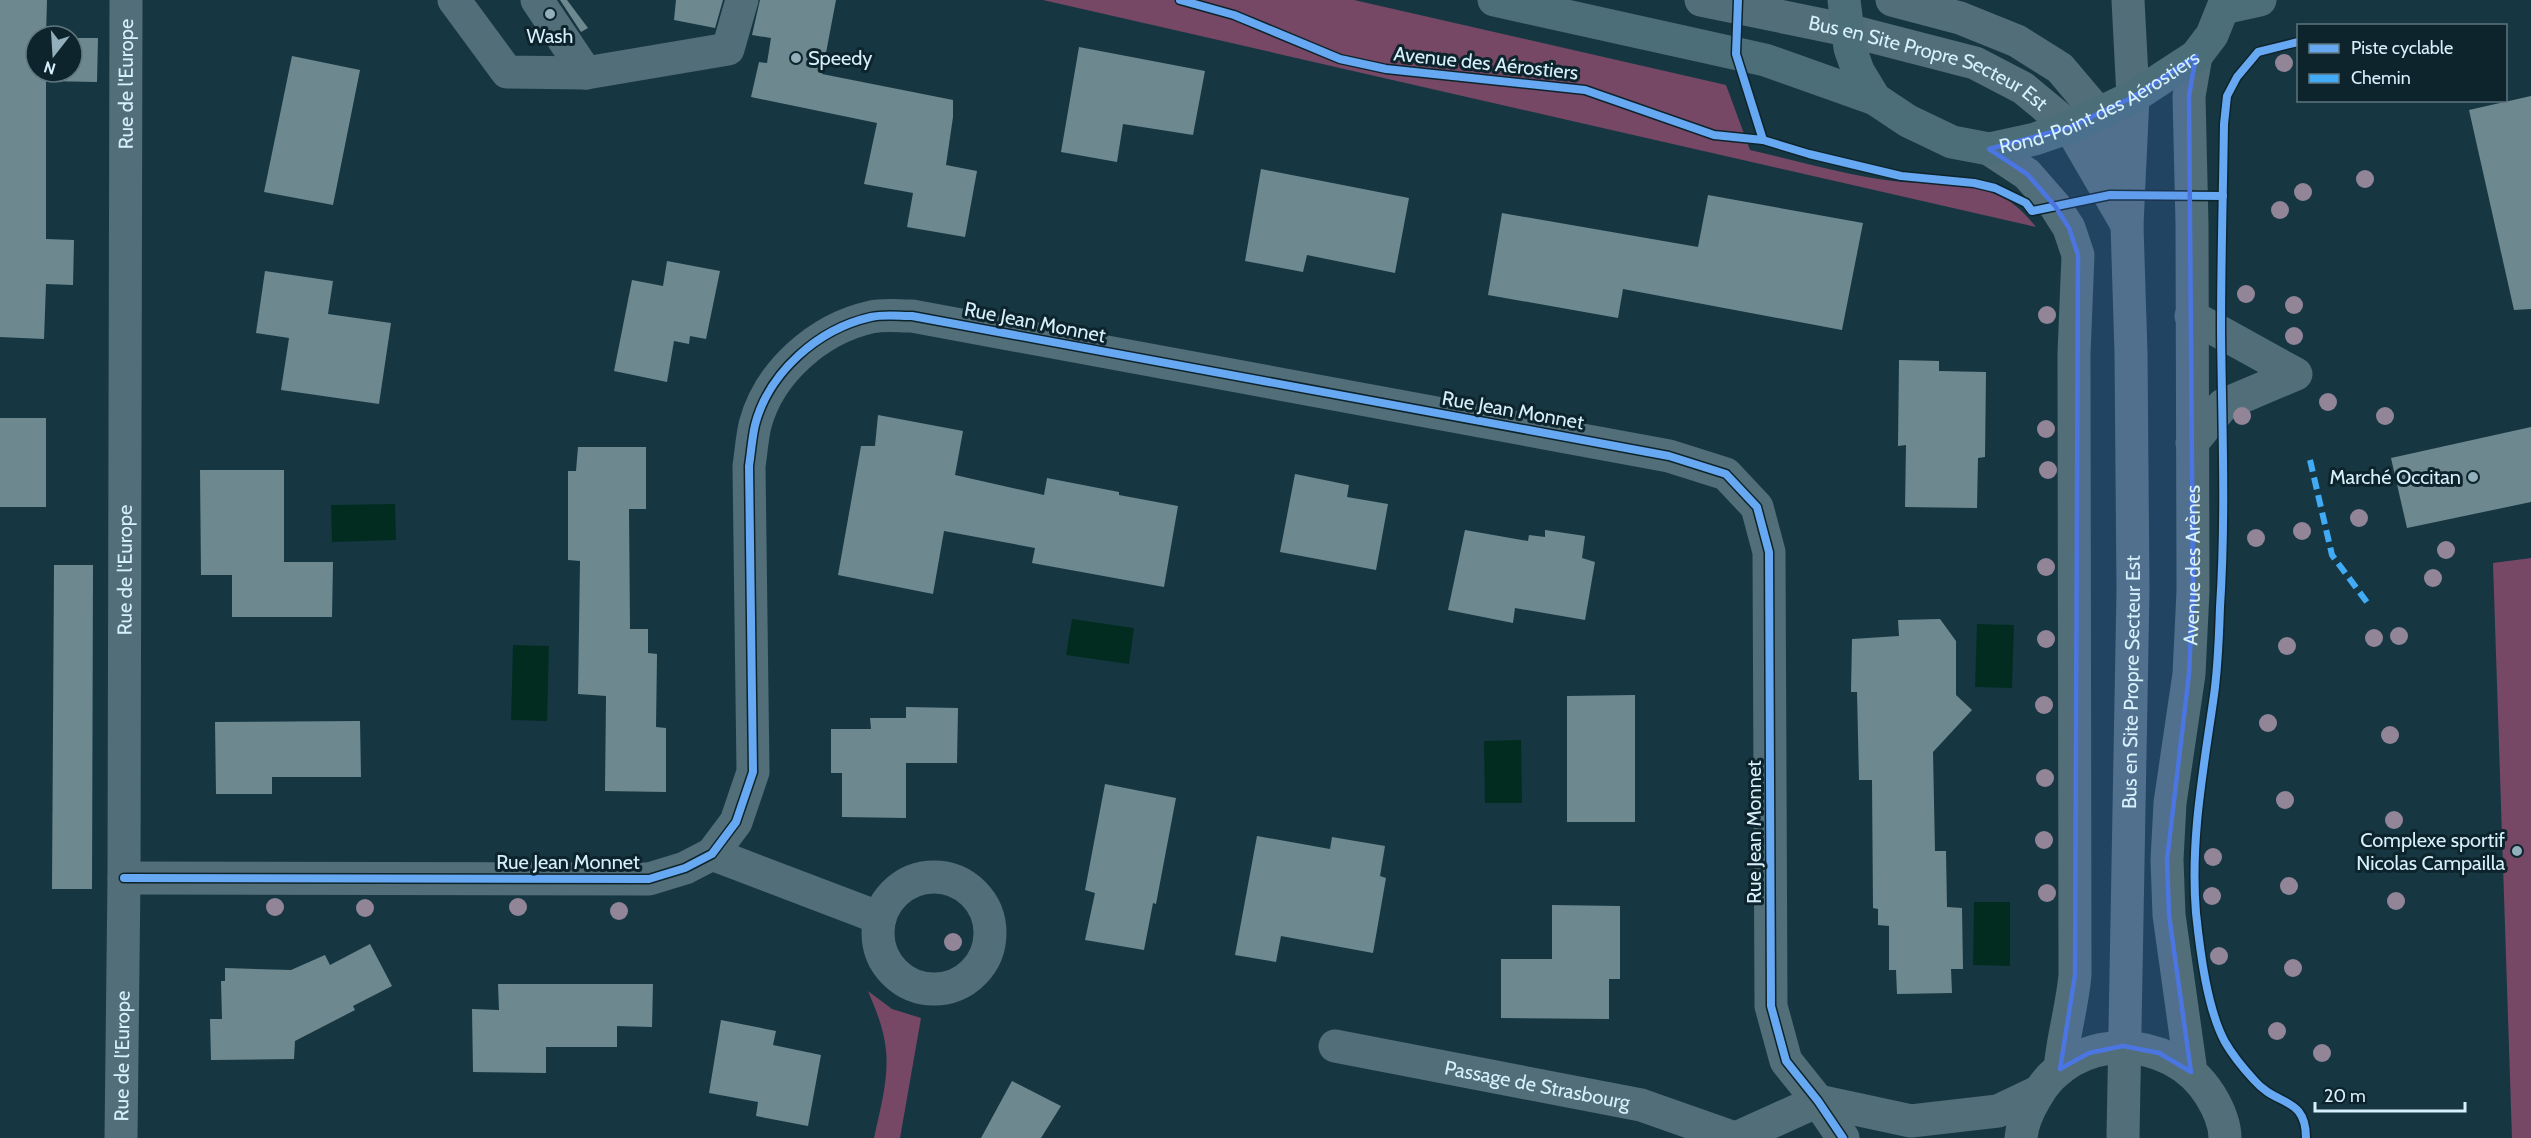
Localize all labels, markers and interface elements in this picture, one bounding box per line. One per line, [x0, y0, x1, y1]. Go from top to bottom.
marker: Wash [543, 7, 557, 21]
street label: Bus en Site Propre Secteur Est [1806, 10, 2053, 116]
street label: Rue de l'Europe [114, 19, 138, 149]
north arrow [24, 24, 84, 84]
place label: Wash [527, 24, 573, 48]
legend [2297, 24, 2507, 102]
text: Piste cyclable [2351, 37, 2453, 59]
street label: Avenue des Aérostiers [1392, 41, 1580, 85]
street label: Rond-Point des Aérostiers [1997, 45, 2204, 158]
place label: Speedy [808, 46, 872, 70]
marker: Speedy [789, 51, 803, 65]
text: N [42, 57, 58, 79]
text: Chemin [2351, 67, 2411, 89]
street label: Rue Jean Monnet [962, 297, 1108, 348]
street label: Rue Jean Monnet [1440, 386, 1586, 434]
place label: Marché Occitan [2330, 465, 2461, 489]
marker: Marché Occitan [2466, 470, 2480, 484]
street label: Avenue des Arènes [2178, 485, 2205, 646]
street label: Rue de l'Europe [113, 505, 137, 635]
street label: Bus en Site Propre Secteur Est [2117, 555, 2145, 809]
street label: Rue Jean Monnet [1742, 760, 1766, 904]
place label: Complexe sportif Nicolas Campailla [2356, 828, 2505, 875]
marker: Complexe sportif Nicolas Campailla [2510, 844, 2524, 858]
street label: Rue Jean Monnet [496, 850, 640, 874]
street label: Rue de l'Europe [109, 991, 135, 1121]
street label: Passage de Strasbourg [1442, 1055, 1633, 1115]
scale bar [2315, 1075, 2465, 1113]
text: 20 m [2324, 1085, 2366, 1107]

